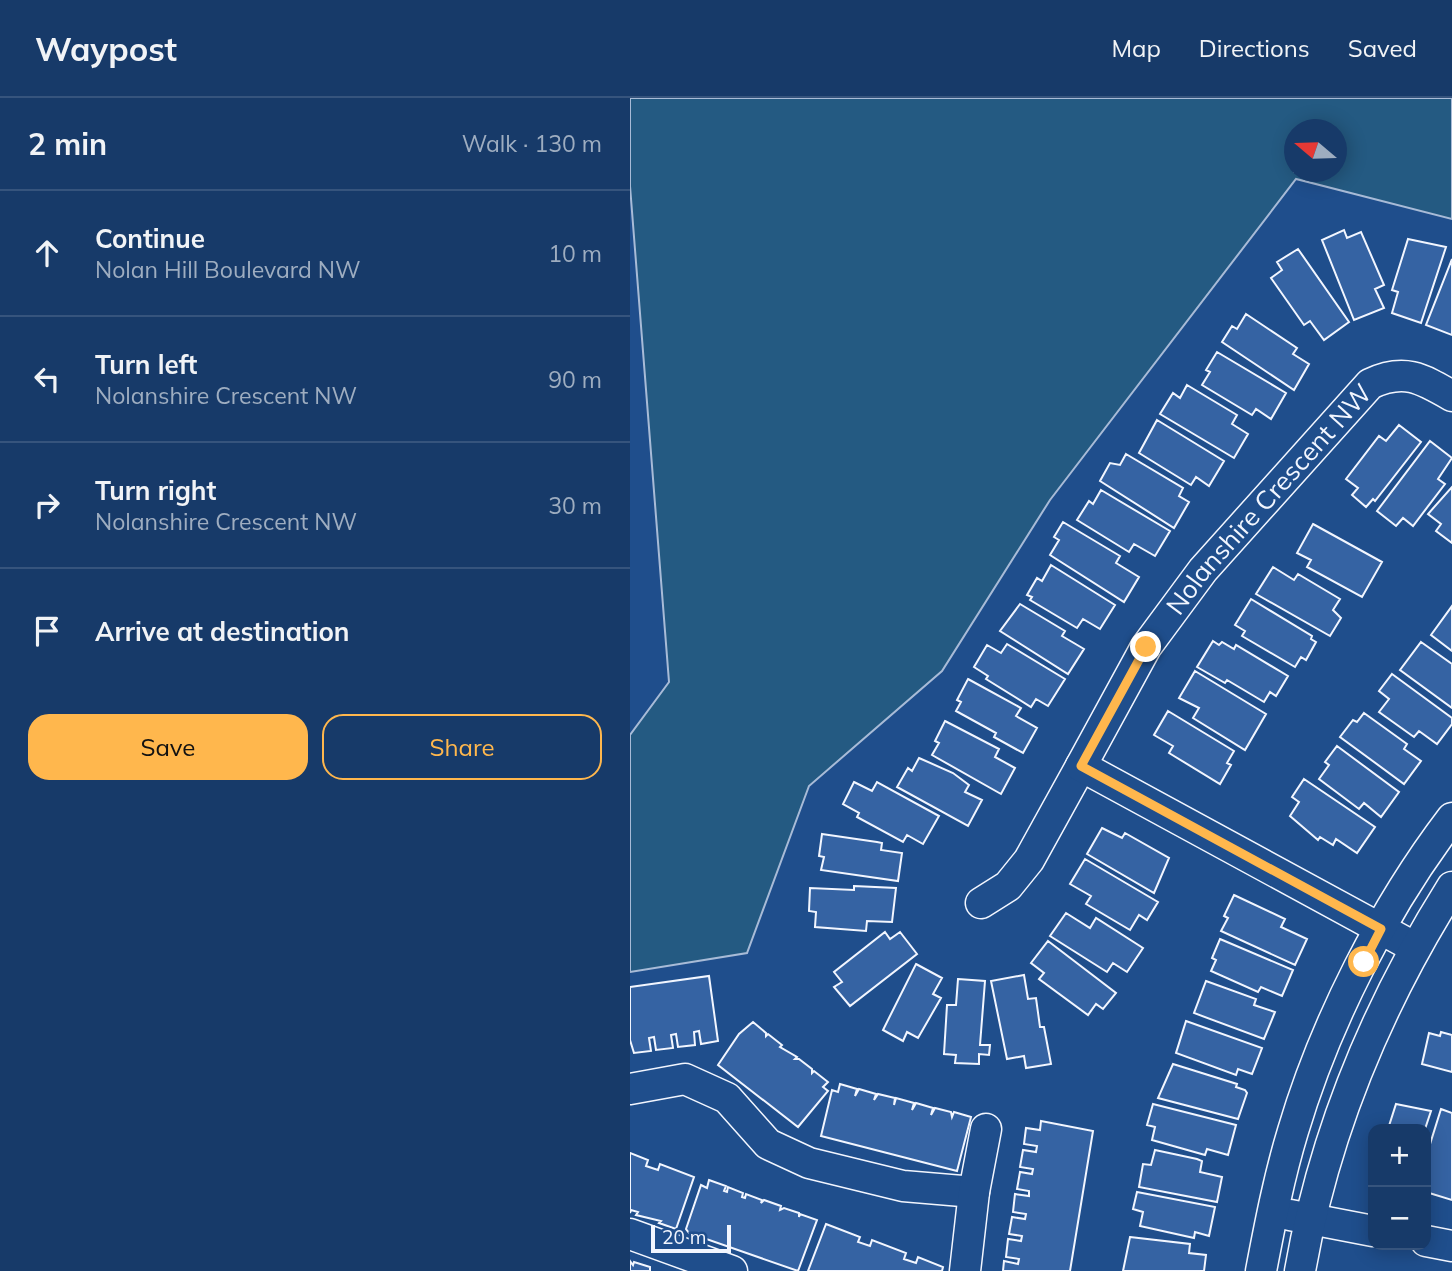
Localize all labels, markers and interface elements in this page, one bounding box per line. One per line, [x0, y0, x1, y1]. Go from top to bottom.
text: Waypost [35, 28, 177, 69]
text: Map [1111, 33, 1161, 63]
text: Directions [1199, 33, 1310, 63]
text: Saved [1348, 33, 1417, 63]
north arrow [1284, 119, 1347, 182]
text: 2 min [28, 125, 107, 163]
text: Walk · 130 m [462, 129, 602, 158]
text: Continue [95, 222, 205, 255]
icon: ahead [28, 234, 66, 272]
text: 10 m [548, 239, 602, 268]
text: Nolan Hill Boulevard NW [95, 255, 361, 284]
text: Turn left [95, 348, 197, 381]
icon: left [28, 360, 66, 398]
text: 90 m [548, 365, 602, 394]
street label: Nolanshire Crescent NW [1159, 376, 1378, 621]
text: Nolanshire Crescent NW [95, 381, 357, 410]
text: Turn right [95, 474, 216, 507]
icon: right [28, 486, 66, 524]
text: 30 m [548, 491, 602, 520]
text: Nolanshire Crescent NW [95, 507, 357, 536]
icon: arrive [28, 612, 66, 650]
text: Arrive at destination [95, 615, 350, 648]
route end [1130, 631, 1161, 662]
button: Save [28, 714, 308, 780]
button: Share [322, 714, 602, 780]
route start [1348, 946, 1379, 977]
map controls [1368, 1124, 1431, 1250]
button: + [1368, 1124, 1431, 1187]
button: − [1368, 1187, 1431, 1250]
scale bar [651, 1222, 732, 1254]
text: 20 m [662, 1225, 706, 1249]

